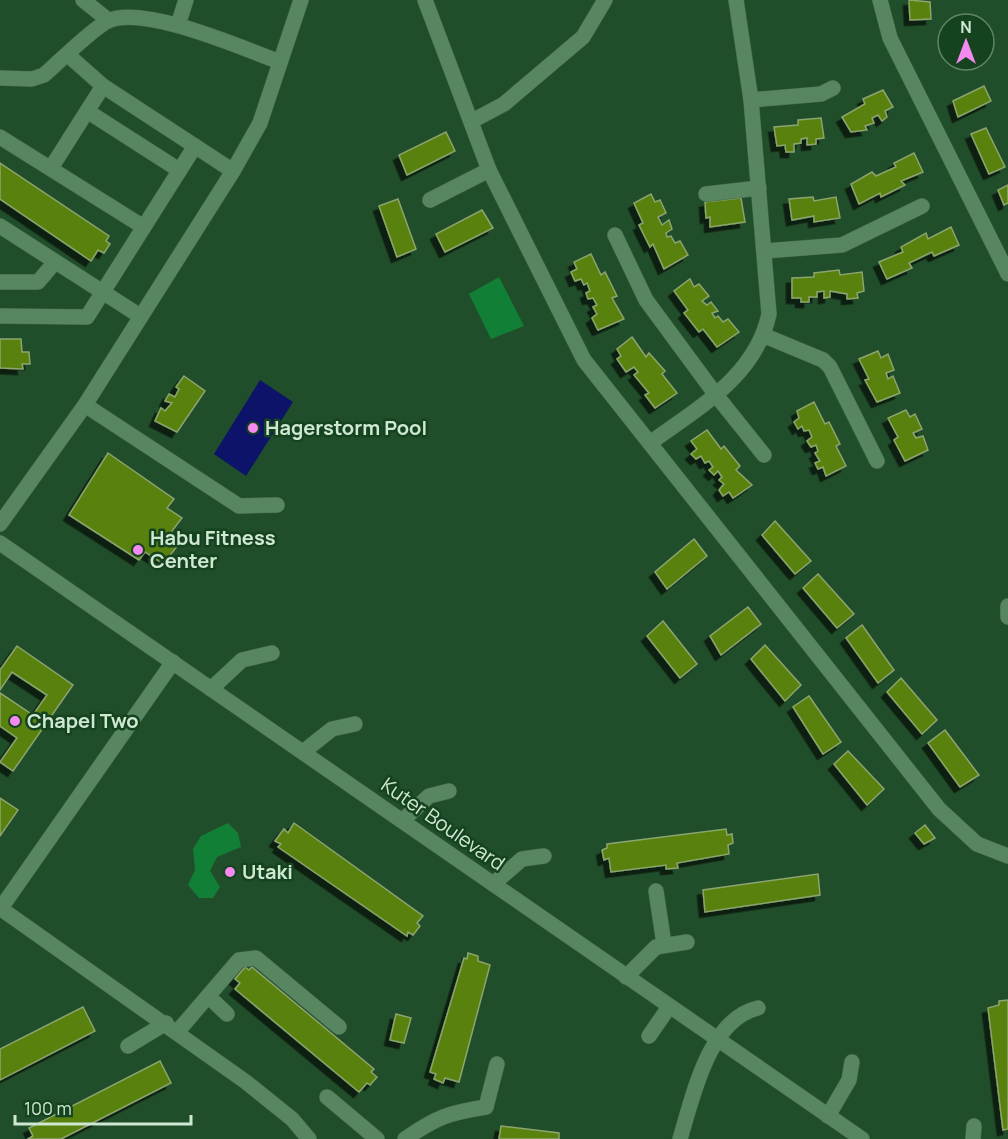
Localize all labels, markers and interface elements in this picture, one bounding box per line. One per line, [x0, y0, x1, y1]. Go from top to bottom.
north arrow [936, 12, 996, 72]
text: N [960, 16, 972, 38]
place label: Hagerstorm Pool [265, 414, 427, 441]
marker: Hagerstorm Pool [246, 421, 260, 435]
place label: Habu Fitness Center [150, 524, 276, 574]
marker: Habu Fitness Center [131, 543, 145, 557]
place label: Chapel Two [27, 707, 139, 734]
marker: Chapel Two [8, 714, 22, 728]
street label: Kuter Boulevard [376, 771, 510, 876]
place label: Utaki [242, 858, 293, 885]
marker: Utaki [223, 865, 237, 879]
scale bar [15, 1088, 190, 1126]
text: 100 m [24, 1096, 72, 1120]

